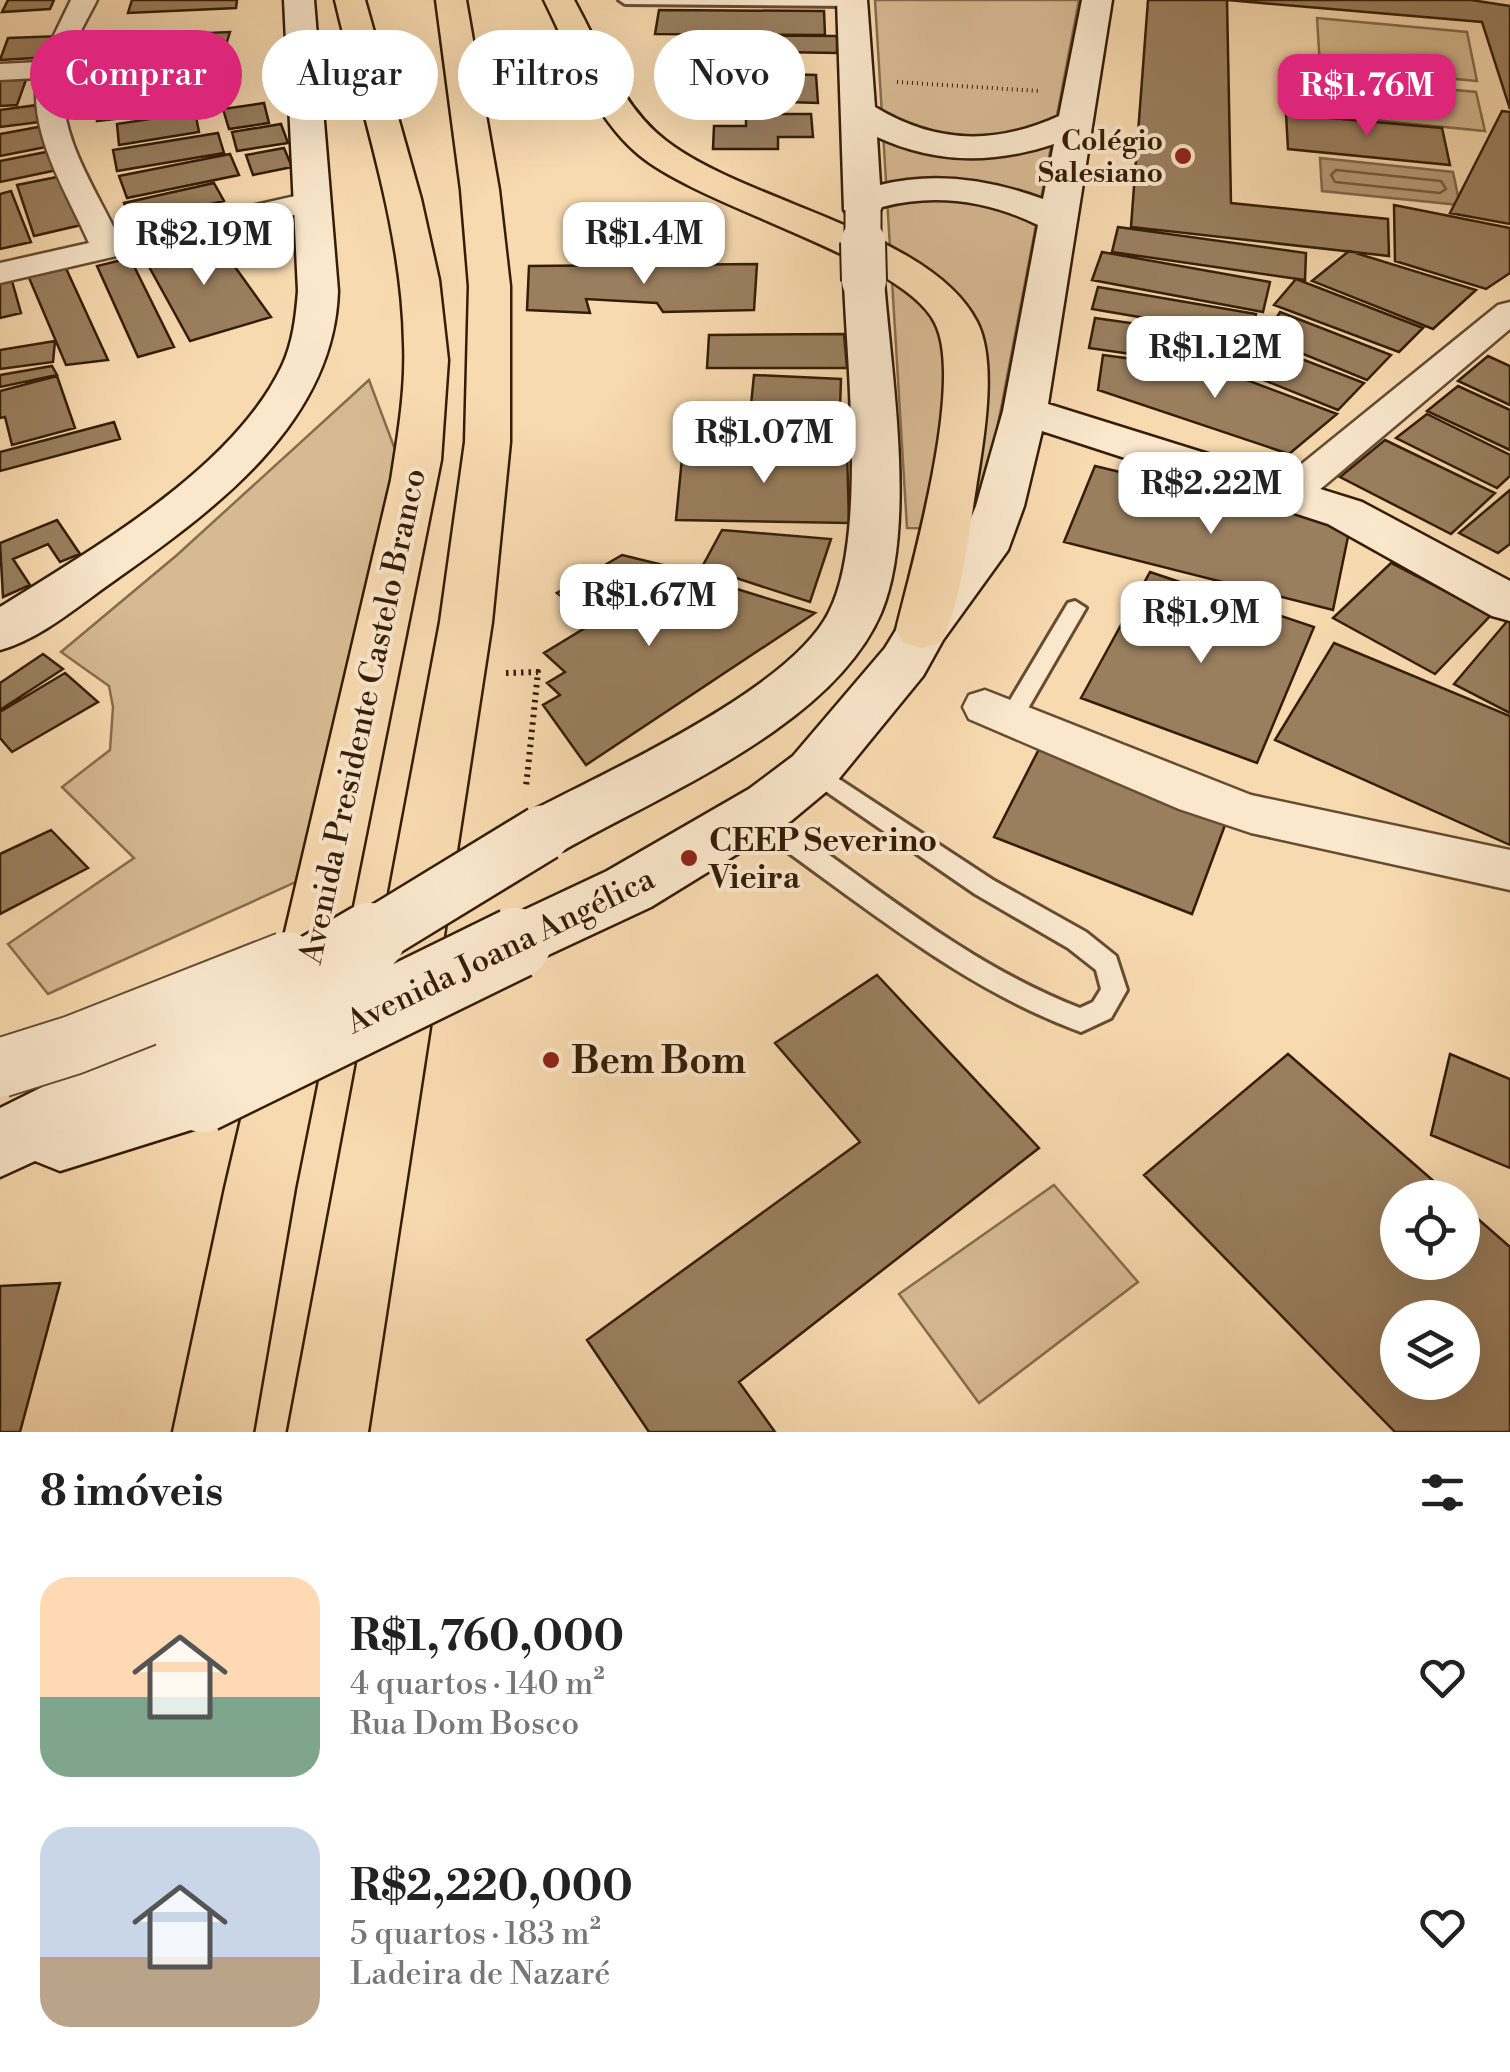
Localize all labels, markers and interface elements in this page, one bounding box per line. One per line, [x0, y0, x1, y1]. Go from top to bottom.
chip: Comprar [30, 30, 242, 120]
chip: Alugar [262, 30, 438, 120]
chip: Filtros [458, 30, 634, 120]
chip: Novo [654, 30, 805, 120]
pin: R$1.76M [1275, 54, 1459, 139]
text: R$1.76M [1300, 66, 1434, 106]
place label: Colégio Salesiano [1038, 124, 1163, 191]
marker: Colégio Salesiano [1172, 145, 1194, 167]
pin: R$1.4M [563, 202, 725, 287]
pin: R$2.19M [112, 203, 296, 288]
text: R$1.4M [585, 214, 703, 254]
text: R$2.19M [136, 215, 272, 255]
pin: R$1.12M [1123, 316, 1307, 401]
text: R$1.12M [1149, 328, 1282, 368]
pin: R$1.07M [672, 401, 856, 486]
text: R$1.07M [695, 413, 833, 453]
pin: R$2.22M [1119, 452, 1303, 537]
text: R$2.22M [1140, 464, 1282, 504]
street label: Avenida Presidente Castelo Branco [291, 465, 435, 969]
pin: R$1.67M [557, 564, 741, 649]
text: R$1.67M [582, 576, 716, 616]
pin: R$1.9M [1120, 581, 1282, 666]
text: R$1.9M [1143, 593, 1259, 633]
place label: CEEP Severino Vieira [708, 821, 937, 898]
marker: CEEP Severino Vieira [678, 847, 700, 869]
street label: Avenida Joana Angélica [339, 858, 662, 1043]
place label: Bem Bom [571, 1038, 747, 1085]
marker: Bem Bom [540, 1049, 562, 1071]
map controls [1380, 1180, 1480, 1400]
button: locate [1380, 1180, 1480, 1280]
button: layers [1380, 1300, 1480, 1400]
icon: filters [1415, 1465, 1470, 1520]
text: 8 imóveis [40, 1466, 223, 1519]
text: R$1,760,000 [350, 1611, 624, 1664]
icon: home [120, 1617, 240, 1737]
icon: heart [1415, 1650, 1470, 1705]
text: 4 quartos · 140 m² [350, 1664, 605, 1704]
text: Rua Dom Bosco [350, 1704, 579, 1744]
text: R$2,220,000 [350, 1861, 633, 1914]
icon: home [120, 1867, 240, 1987]
icon: heart [1415, 1900, 1470, 1955]
text: 5 quartos · 183 m² [350, 1914, 601, 1954]
text: Ladeira de Nazaré [350, 1954, 610, 1994]

